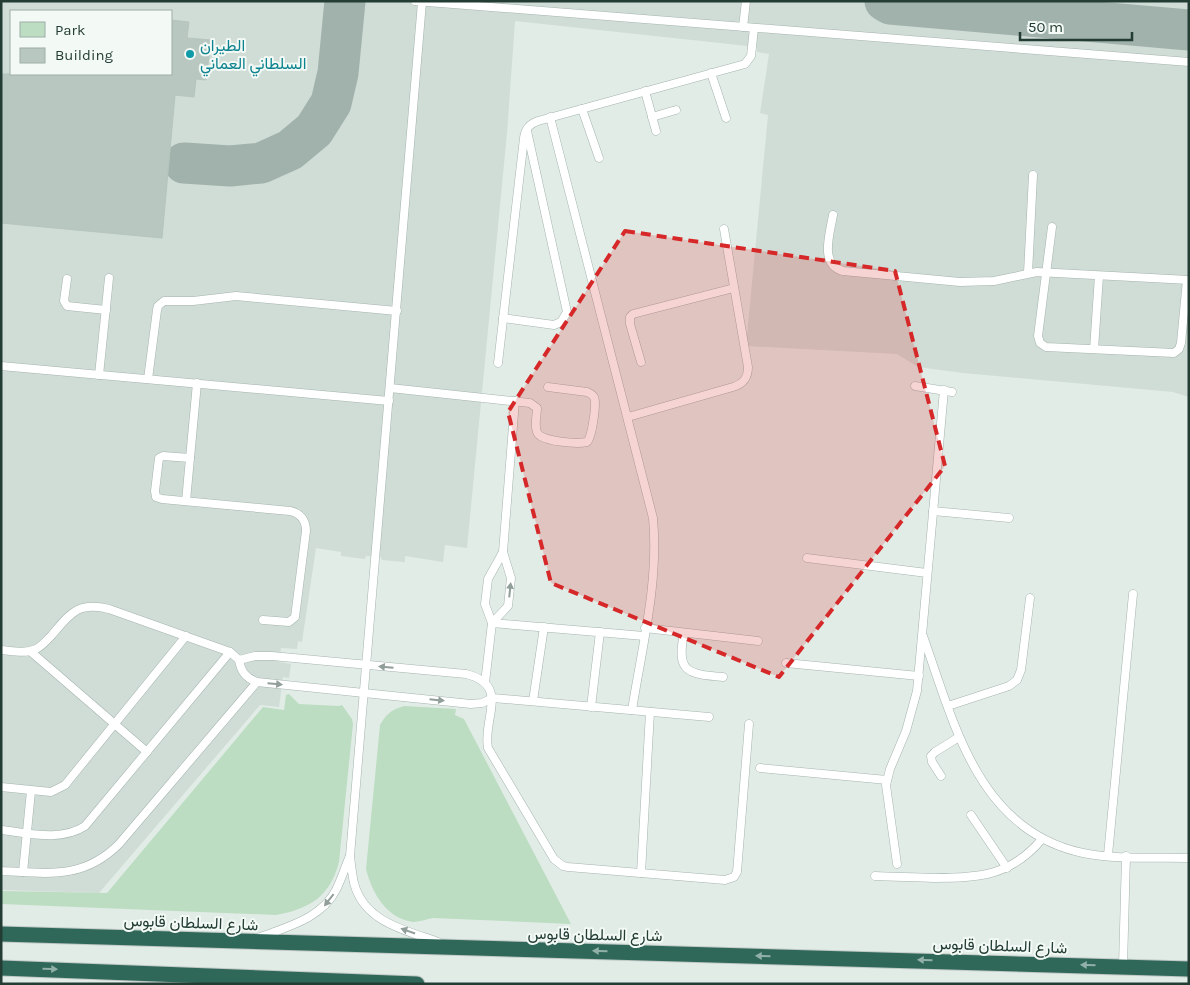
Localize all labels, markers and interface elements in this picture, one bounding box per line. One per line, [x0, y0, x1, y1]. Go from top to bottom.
legend [10, 10, 172, 75]
scale bar [1020, 10, 1132, 42]
text: 50 m [1028, 18, 1063, 36]
text: Park [55, 21, 85, 39]
place label: الطيران السلطاني العماني [200, 36, 306, 77]
text: Building [55, 46, 113, 64]
marker: الطيران السلطاني العماني [184, 48, 196, 60]
one-way arrow [506, 582, 514, 598]
one-way arrow [378, 663, 394, 671]
one-way arrow [268, 680, 284, 688]
one-way arrow [429, 696, 445, 704]
one-way arrow [324, 893, 334, 906]
street label: شارع السلطان قابوس [123, 911, 259, 936]
street label: شارع السلطان قابوس [527, 924, 663, 947]
one-way arrow [400, 927, 415, 935]
street label: شارع السلطان قابوس [932, 934, 1068, 959]
one-way arrow [592, 947, 608, 955]
one-way arrow [754, 951, 770, 959]
one-way arrow [917, 956, 933, 964]
one-way arrow [1079, 961, 1095, 969]
one-way arrow [42, 966, 58, 974]

